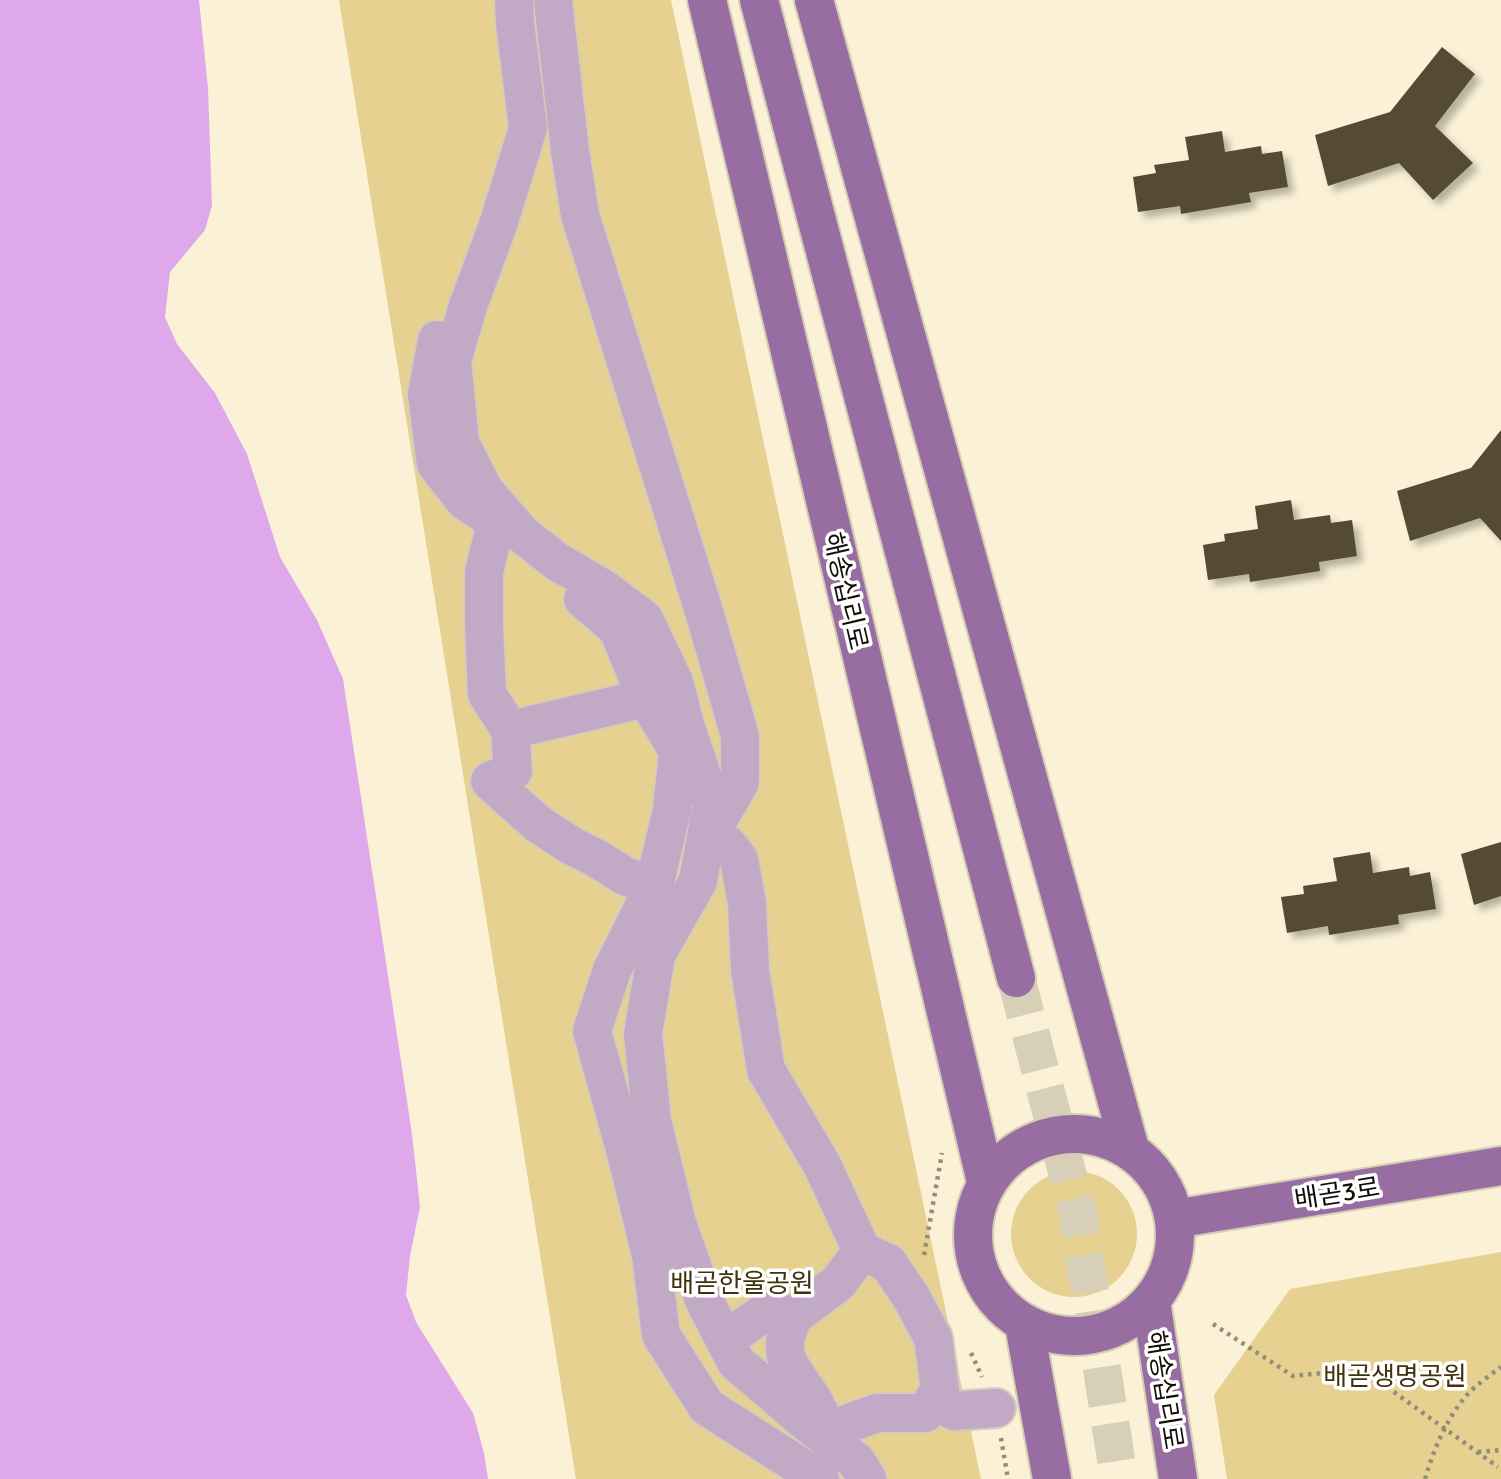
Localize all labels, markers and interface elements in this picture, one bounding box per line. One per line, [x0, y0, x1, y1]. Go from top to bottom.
street label: 해송십리로 [816, 529, 874, 653]
street label: 배곧3로 [1292, 1171, 1382, 1217]
park label: 배곧한울공원 [670, 1268, 814, 1300]
street label: 해송십리로 [1139, 1329, 1189, 1452]
park label: 배곧생명공원 [1323, 1361, 1467, 1393]

